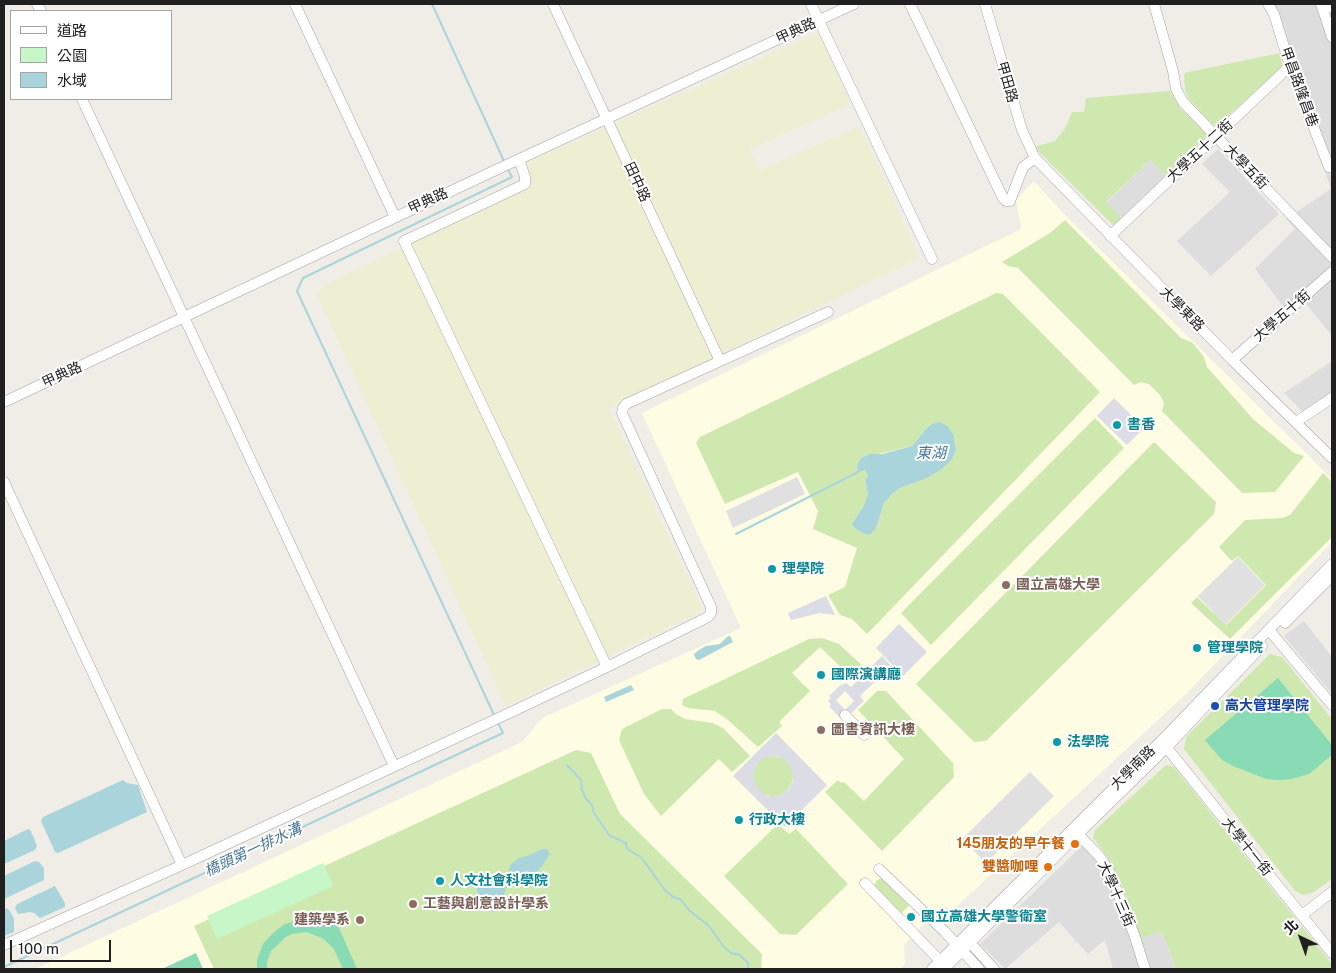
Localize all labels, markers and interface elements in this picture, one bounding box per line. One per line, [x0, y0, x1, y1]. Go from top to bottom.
legend [10, 10, 172, 100]
street label: 甲典路 [773, 15, 819, 47]
text: 道路 [57, 22, 87, 39]
street label: 甲昌路隆昌巷 [1277, 45, 1321, 129]
text: 公園 [57, 47, 87, 64]
street label: 甲田路 [993, 59, 1021, 105]
text: 水域 [57, 72, 87, 89]
street label: 大學五十二街 [1164, 116, 1236, 186]
street label: 大學五街 [1221, 141, 1271, 193]
street label: 田中路 [621, 159, 653, 205]
street label: 甲典路 [405, 185, 451, 217]
street label: 大學東路 [1156, 283, 1208, 335]
street label: 大學五十街 [1250, 287, 1314, 345]
street label: 甲典路 [39, 359, 85, 391]
place label: 書香 [1127, 417, 1155, 433]
marker: 書香 [1111, 419, 1123, 431]
water label: 東湖 [916, 444, 946, 462]
place label: 理學院 [782, 561, 824, 577]
marker: 理學院 [766, 563, 778, 575]
place label: 國立高雄大學 [1016, 577, 1100, 593]
marker: 國立高雄大學 [1000, 579, 1012, 591]
place label: 管理學院 [1207, 640, 1263, 656]
marker: 管理學院 [1191, 642, 1203, 654]
place label: 國際演講廳 [831, 667, 901, 683]
marker: 國際演講廳 [815, 669, 827, 681]
place label: 高大管理學院 [1225, 698, 1309, 714]
marker: 高大管理學院 [1209, 700, 1221, 712]
place label: 圖書資訊大樓 [831, 722, 915, 738]
marker: 圖書資訊大樓 [815, 724, 827, 736]
place label: 法學院 [1067, 734, 1109, 750]
marker: 法學院 [1051, 736, 1063, 748]
street label: 大學南路 [1107, 742, 1159, 794]
place label: 行政大樓 [749, 812, 805, 828]
marker: 行政大樓 [733, 814, 745, 826]
street label: 大學十一街 [1218, 815, 1276, 879]
water label: 橋頭第一排水溝 [202, 820, 304, 880]
place label: 145朋友的早午餐 [957, 836, 1065, 852]
marker: 145朋友的早午餐 [1069, 838, 1081, 850]
place label: 雙醬咖哩 [982, 859, 1038, 875]
street label: 大學十三街 [1094, 859, 1138, 929]
marker: 雙醬咖哩 [1042, 861, 1054, 873]
place label: 人文社會科學院 [450, 873, 548, 889]
marker: 人文社會科學院 [434, 875, 446, 887]
place label: 工藝與創意設計學系 [423, 896, 549, 912]
marker: 工藝與創意設計學系 [407, 898, 419, 910]
place label: 國立高雄大學警衛室 [921, 909, 1047, 925]
marker: 國立高雄大學警衛室 [905, 911, 917, 923]
place label: 建築學系 [294, 912, 350, 928]
north arrow [1276, 913, 1326, 963]
marker: 建築學系 [354, 914, 366, 926]
text: 北 [1280, 916, 1302, 937]
scale bar [12, 930, 114, 962]
text: 100 m [18, 940, 59, 957]

